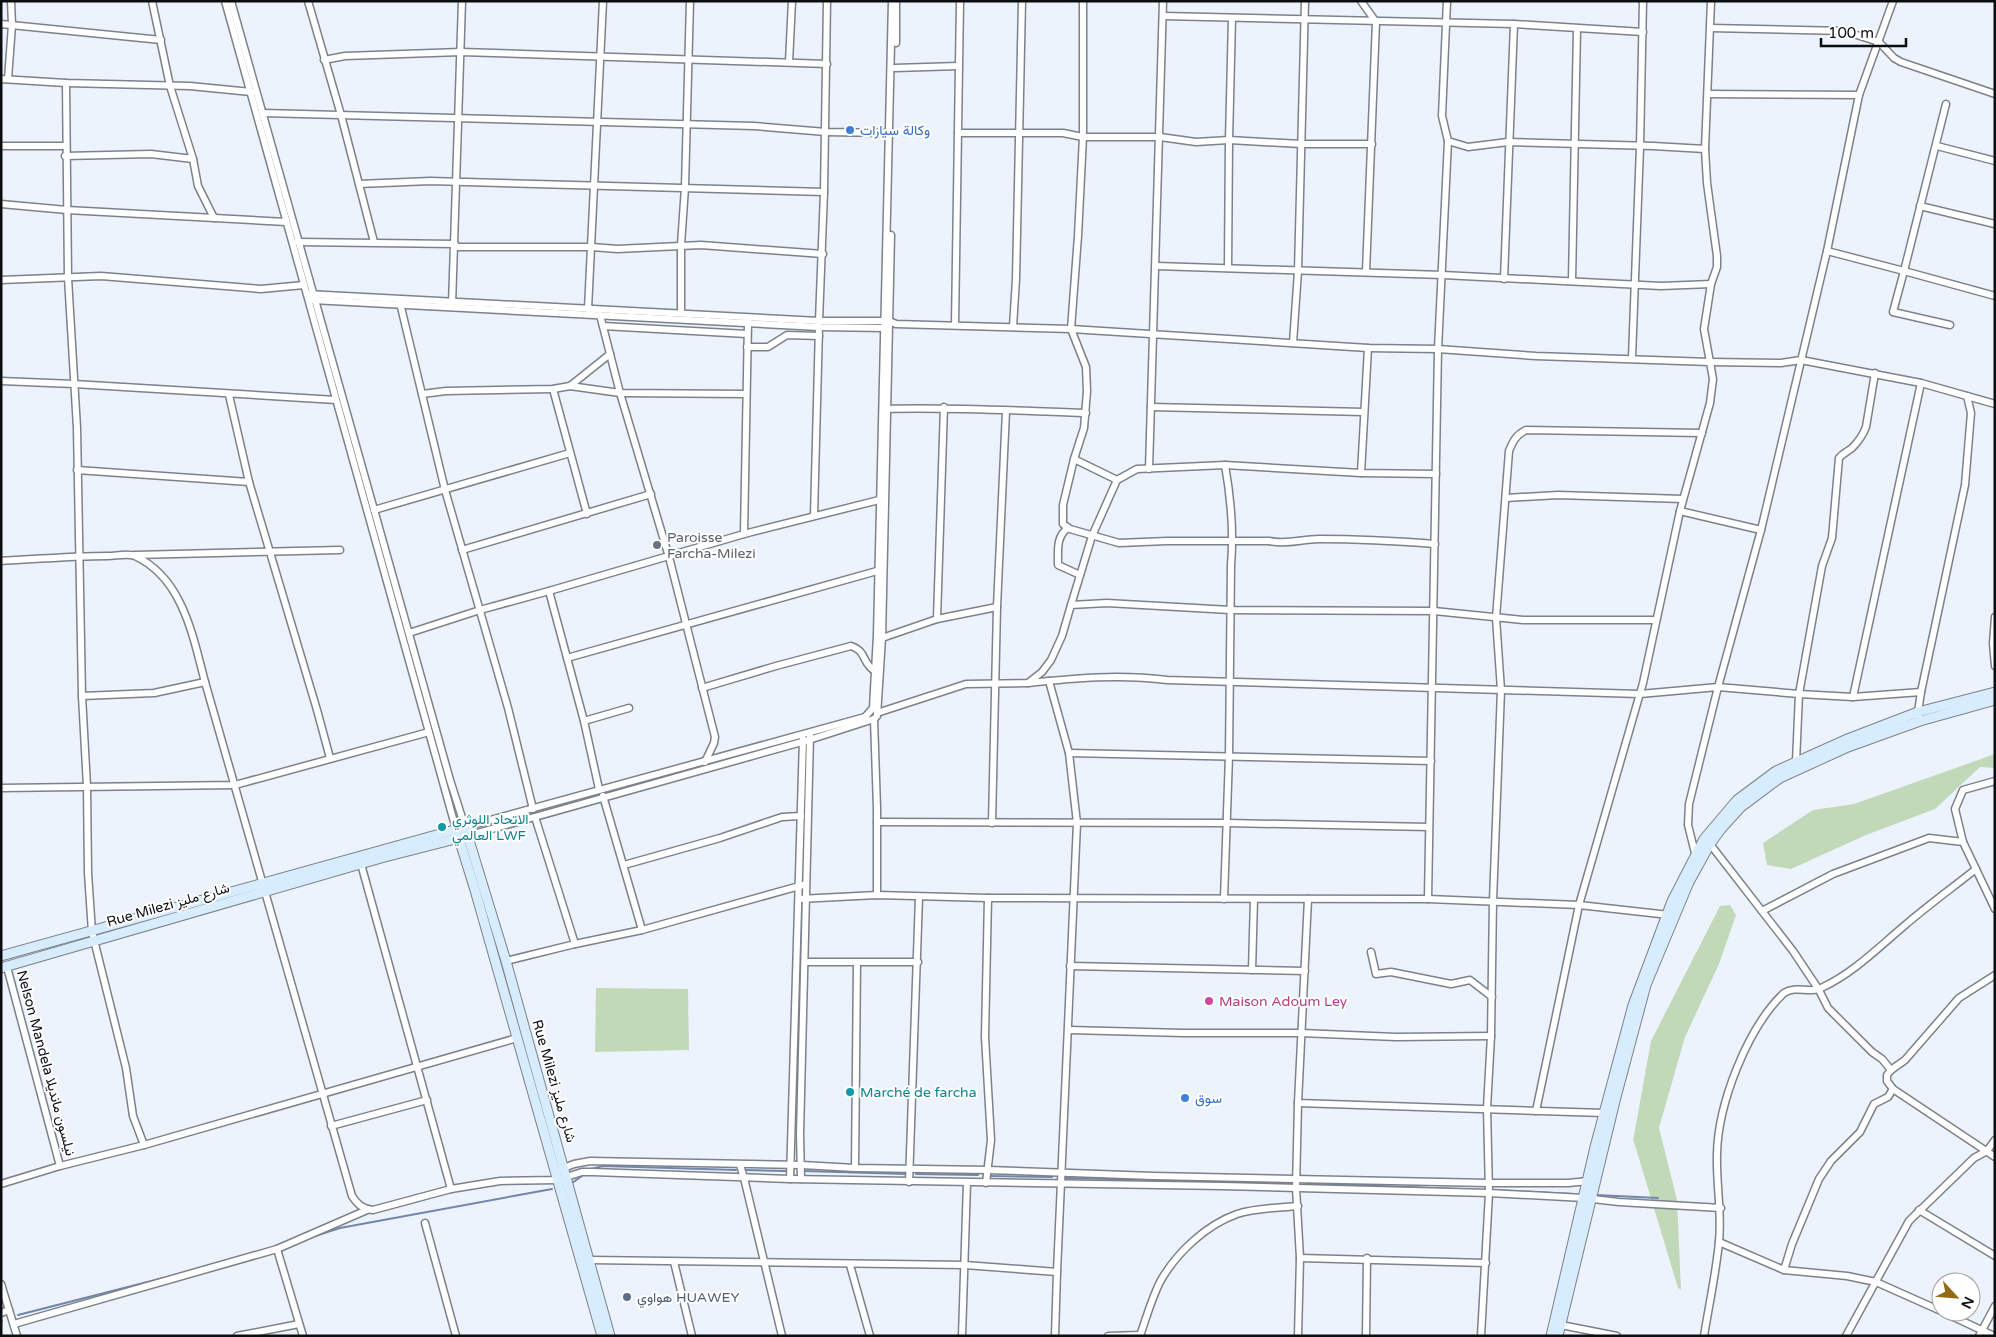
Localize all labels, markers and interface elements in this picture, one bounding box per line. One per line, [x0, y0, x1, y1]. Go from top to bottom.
scale bar [1821, 15, 1906, 47]
text: 100 m [1828, 24, 1874, 42]
place label: وكالة سيارات [860, 122, 930, 139]
marker: وكالة سيارات [844, 124, 856, 136]
place label: Paroisse Farcha-Milezi [667, 529, 756, 562]
marker: Paroisse Farcha-Milezi [651, 539, 663, 551]
place label: الاتحاد اللوثري العالمي LWF [452, 811, 529, 847]
marker: الاتحاد اللوثري العالمي LWF [436, 821, 448, 833]
street label: Rue Milezi شارع مليز [105, 879, 232, 933]
street label: Nelson Mandela نيلسون مانديلا [13, 968, 79, 1158]
place label: Maison Adoum Ley [1219, 993, 1348, 1010]
marker: Maison Adoum Ley [1203, 995, 1215, 1007]
street label: Rue Milezi شارع مليز [526, 1018, 580, 1145]
place label: Marché de farcha [860, 1084, 977, 1101]
marker: Marché de farcha [844, 1086, 856, 1098]
place label: سوق [1195, 1090, 1222, 1107]
marker: سوق [1179, 1092, 1191, 1104]
north arrow [1931, 1272, 1981, 1322]
place label: هواوي HUAWEY [637, 1289, 739, 1309]
marker: هواوي HUAWEY [621, 1291, 633, 1303]
text: N [1957, 1294, 1977, 1311]

